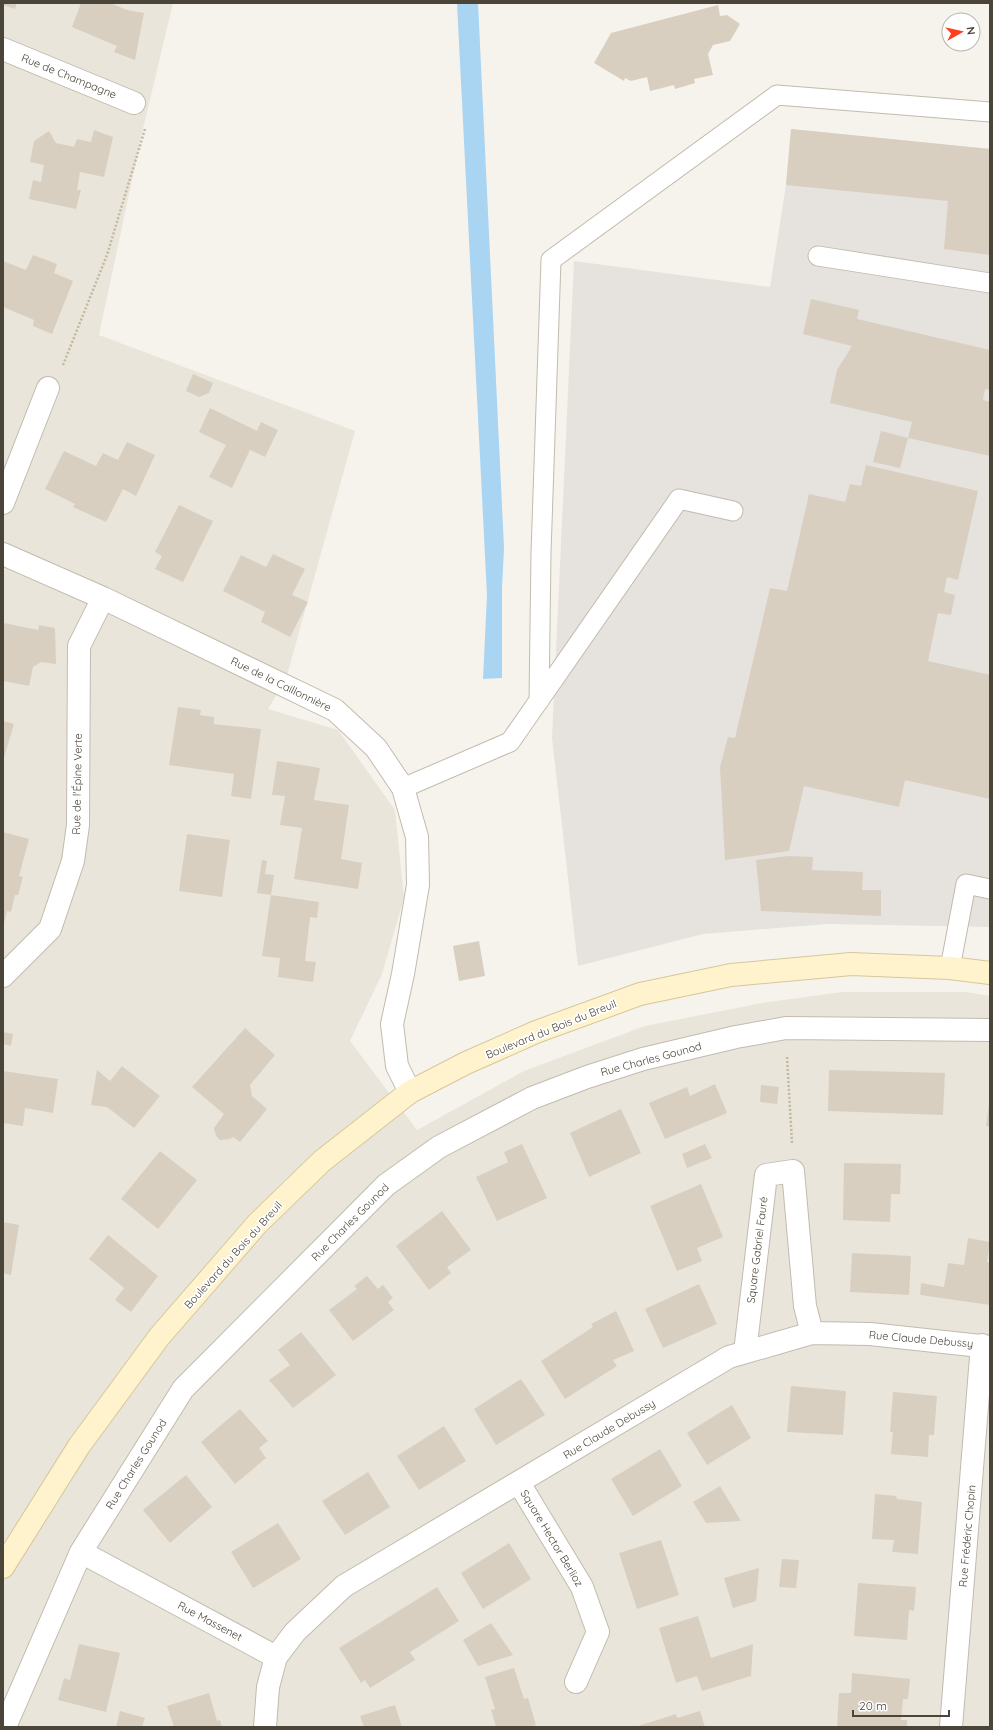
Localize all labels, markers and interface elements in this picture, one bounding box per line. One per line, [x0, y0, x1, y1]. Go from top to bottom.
north arrow [941, 12, 981, 52]
text: N [963, 26, 978, 36]
street label: Rue de Champagne [19, 50, 119, 102]
street label: Rue de la Caillonnière [228, 654, 334, 714]
street label: Rue de l'Épine Verte [69, 733, 85, 835]
street label: Boulevard du Bois du Breuil [484, 996, 618, 1062]
street label: Rue Charles Gounod [599, 1039, 703, 1079]
street label: Rue Charles Gounod [308, 1180, 392, 1264]
street label: Square Gabriel Fauré [744, 1196, 770, 1304]
street label: Boulevard du Bois du Breuil [181, 1198, 285, 1312]
street label: Rue Claude Debussy [868, 1327, 974, 1351]
street label: Rue Claude Debussy [560, 1396, 658, 1462]
street label: Rue Charles Gounod [102, 1416, 170, 1512]
street label: Rue Frédéric Chopin [956, 1484, 978, 1588]
street label: Square Hector Berlioz [517, 1487, 587, 1589]
street label: Rue Massenet [175, 1598, 245, 1644]
scale bar [853, 1692, 949, 1718]
text: 20 m [859, 1698, 887, 1713]

